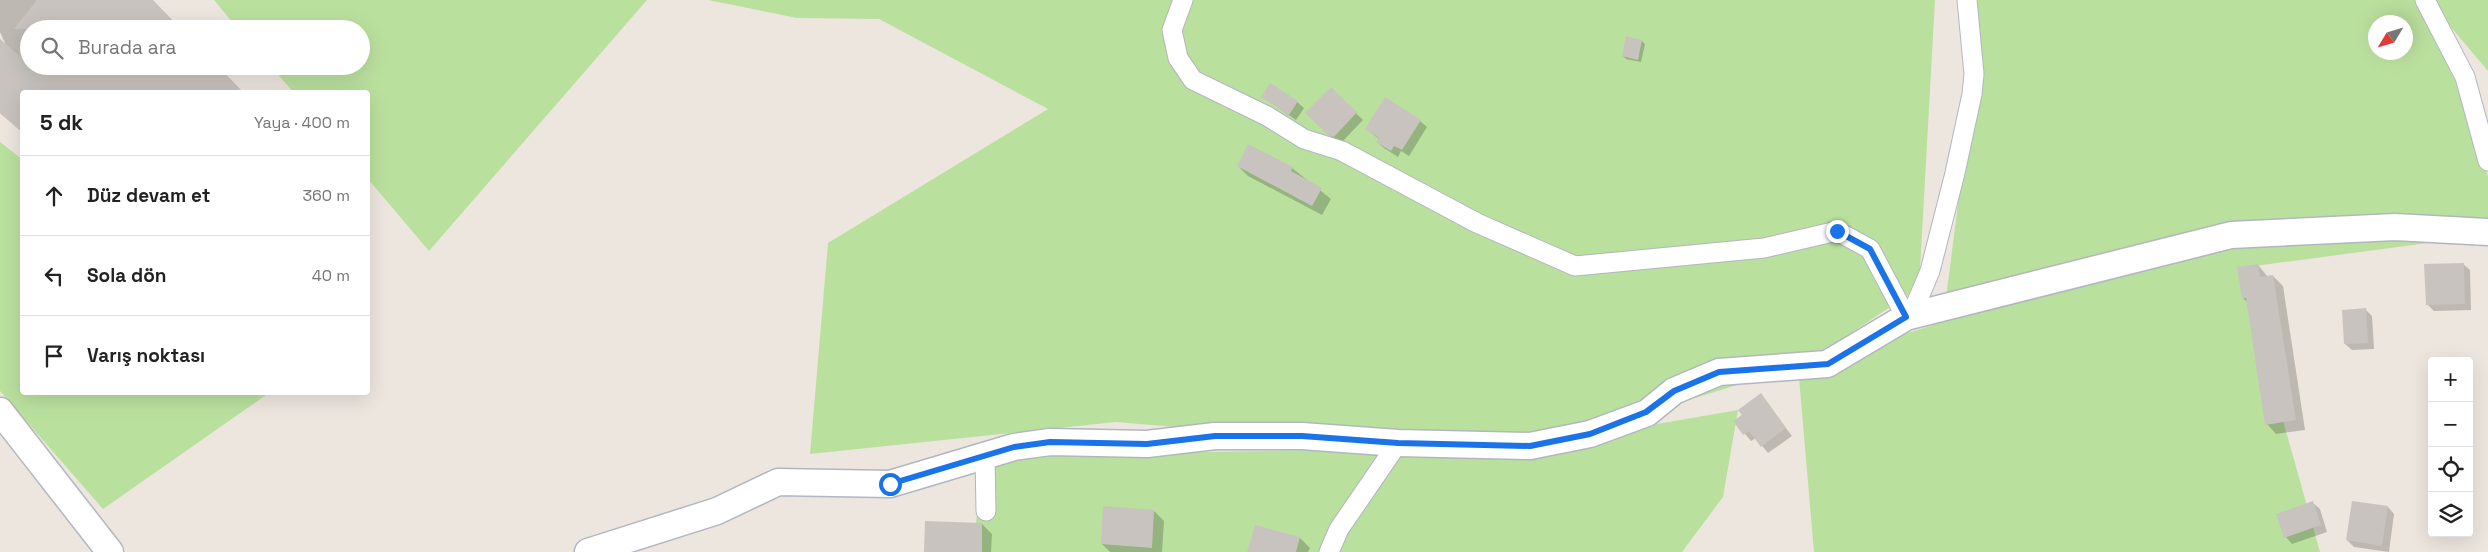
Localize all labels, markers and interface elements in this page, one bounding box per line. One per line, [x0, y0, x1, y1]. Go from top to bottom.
north arrow [2368, 15, 2413, 60]
search box [20, 20, 370, 75]
icon: search [38, 34, 66, 62]
text: Burada ara [78, 35, 176, 60]
text: 5 dk [40, 109, 83, 136]
text: Yaya · 400 m [254, 112, 350, 133]
icon: ahead [40, 182, 68, 210]
text: Düz devam et [87, 183, 210, 208]
text: 360 m [302, 185, 350, 206]
route end [1826, 220, 1849, 243]
icon: left [40, 262, 68, 290]
text: Sola dön [87, 263, 166, 288]
text: 40 m [312, 265, 350, 286]
icon: arrive [40, 342, 68, 370]
text: Varış noktası [87, 343, 205, 368]
map controls [2428, 357, 2473, 537]
button: + [2428, 357, 2473, 402]
button: − [2428, 402, 2473, 447]
button: locate [2428, 447, 2473, 492]
route start [879, 473, 902, 496]
button: layers [2428, 492, 2473, 537]

